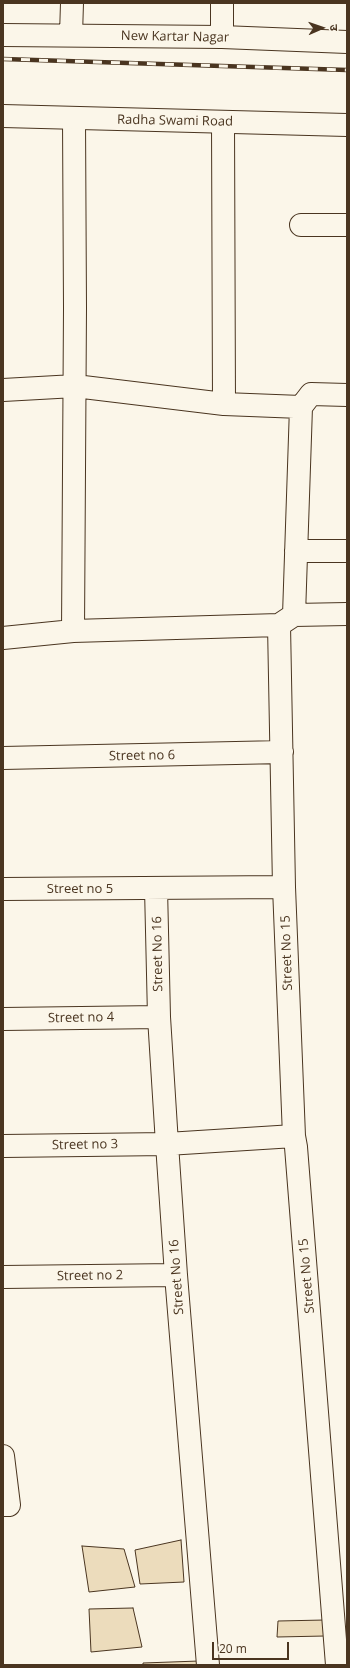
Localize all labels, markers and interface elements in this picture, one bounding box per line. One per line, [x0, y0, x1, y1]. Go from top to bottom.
north arrow [302, 8, 342, 48]
text: उ [327, 24, 342, 31]
street label: New Kartar Nagar [121, 28, 229, 46]
street label: Radha Swami Road [117, 112, 233, 130]
street label: Street no 6 [109, 748, 175, 764]
street label: Street no 5 [47, 881, 113, 897]
street label: Street No 15 [278, 915, 296, 991]
street label: Street No 16 [150, 916, 166, 992]
street label: Street no 4 [48, 1010, 114, 1026]
street label: Street no 3 [52, 1137, 118, 1153]
street label: Street No 15 [296, 1238, 318, 1314]
street label: Street No 16 [167, 1239, 187, 1315]
street label: Street no 2 [57, 1268, 123, 1284]
scale bar [214, 1634, 291, 1660]
text: 20 m [219, 1640, 247, 1657]

